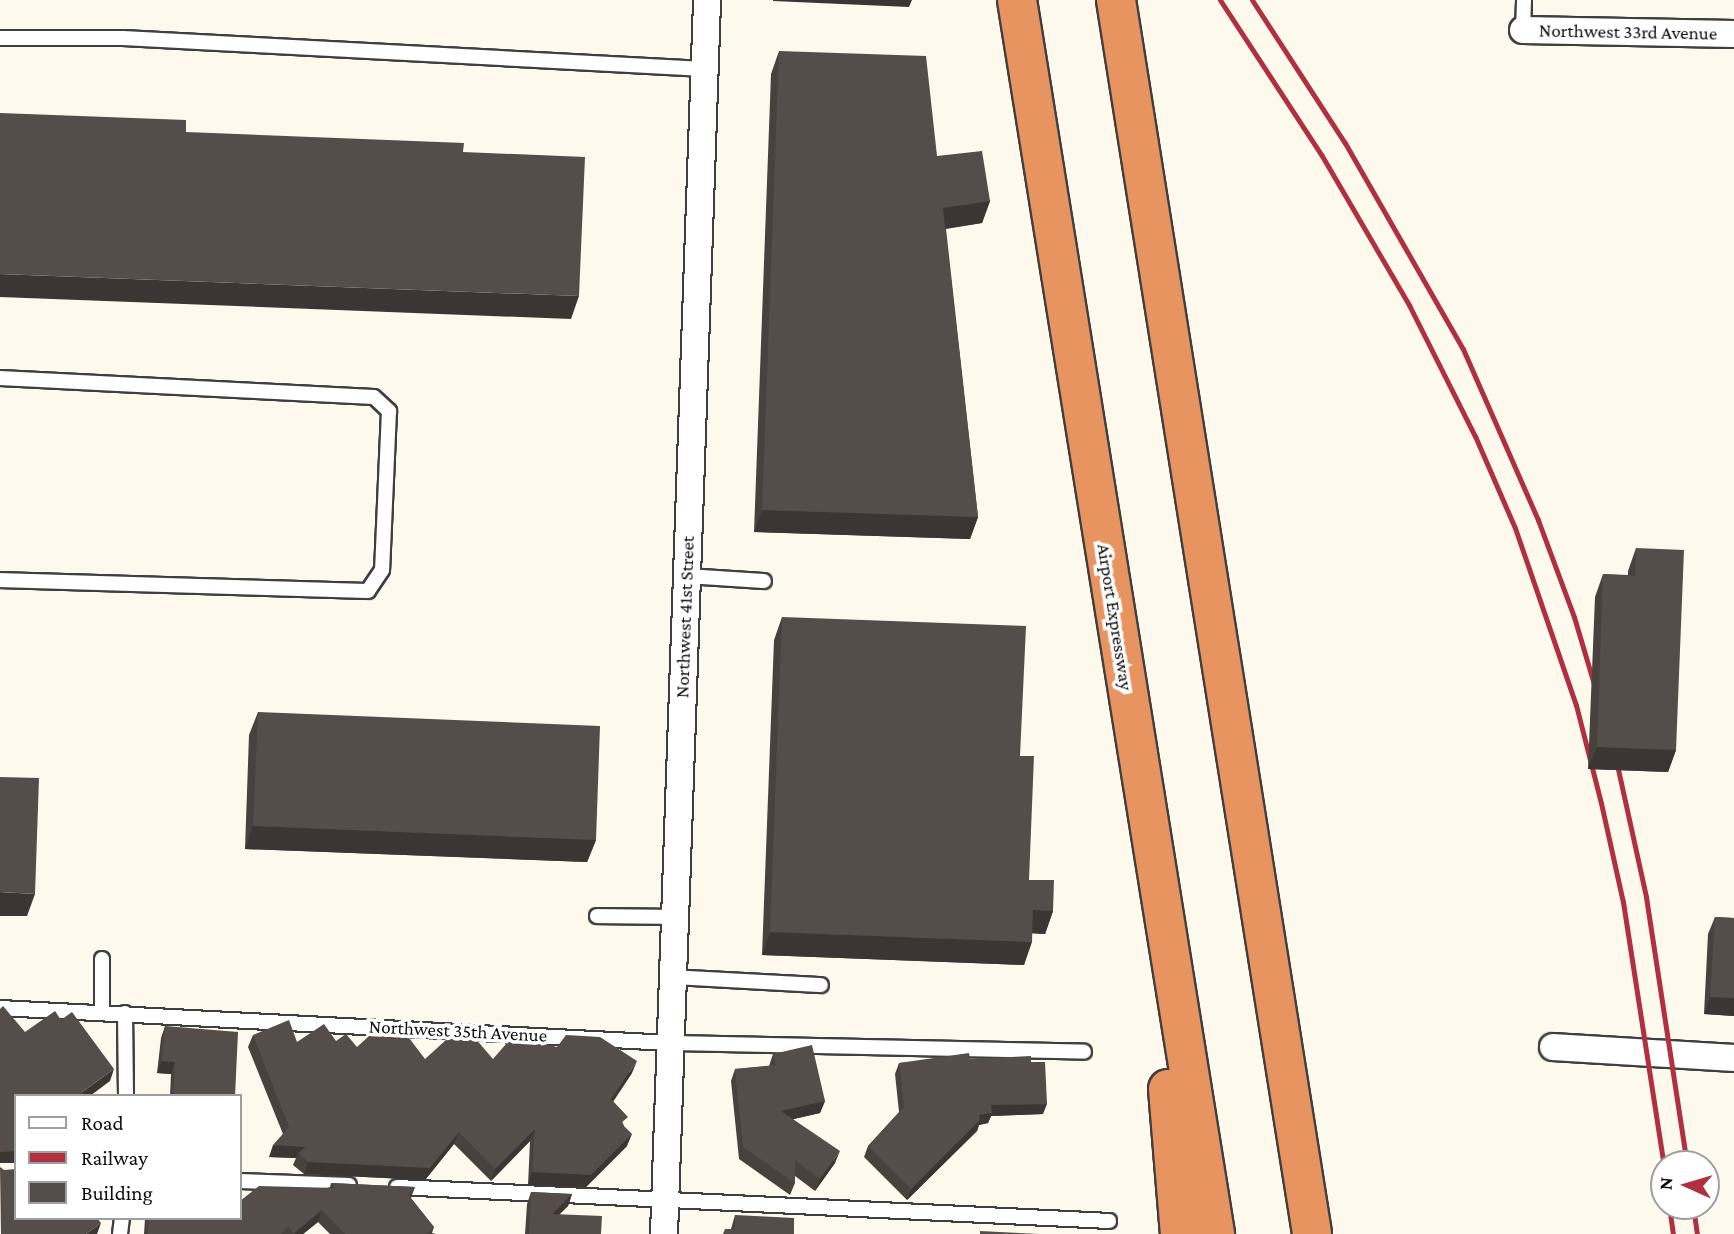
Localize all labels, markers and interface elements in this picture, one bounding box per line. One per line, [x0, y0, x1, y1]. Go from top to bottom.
street label: Northwest 33rd Avenue [1539, 19, 1717, 45]
street label: Northwest 41st Street [671, 535, 699, 699]
street label: Airport Expressway [1092, 542, 1138, 692]
street label: Northwest 35th Avenue [368, 1015, 548, 1047]
legend [14, 1094, 242, 1220]
text: Road [81, 1111, 124, 1135]
text: Railway [81, 1146, 148, 1170]
north arrow [1650, 1150, 1720, 1220]
text: N [1655, 1176, 1676, 1191]
text: Building [81, 1181, 153, 1205]

